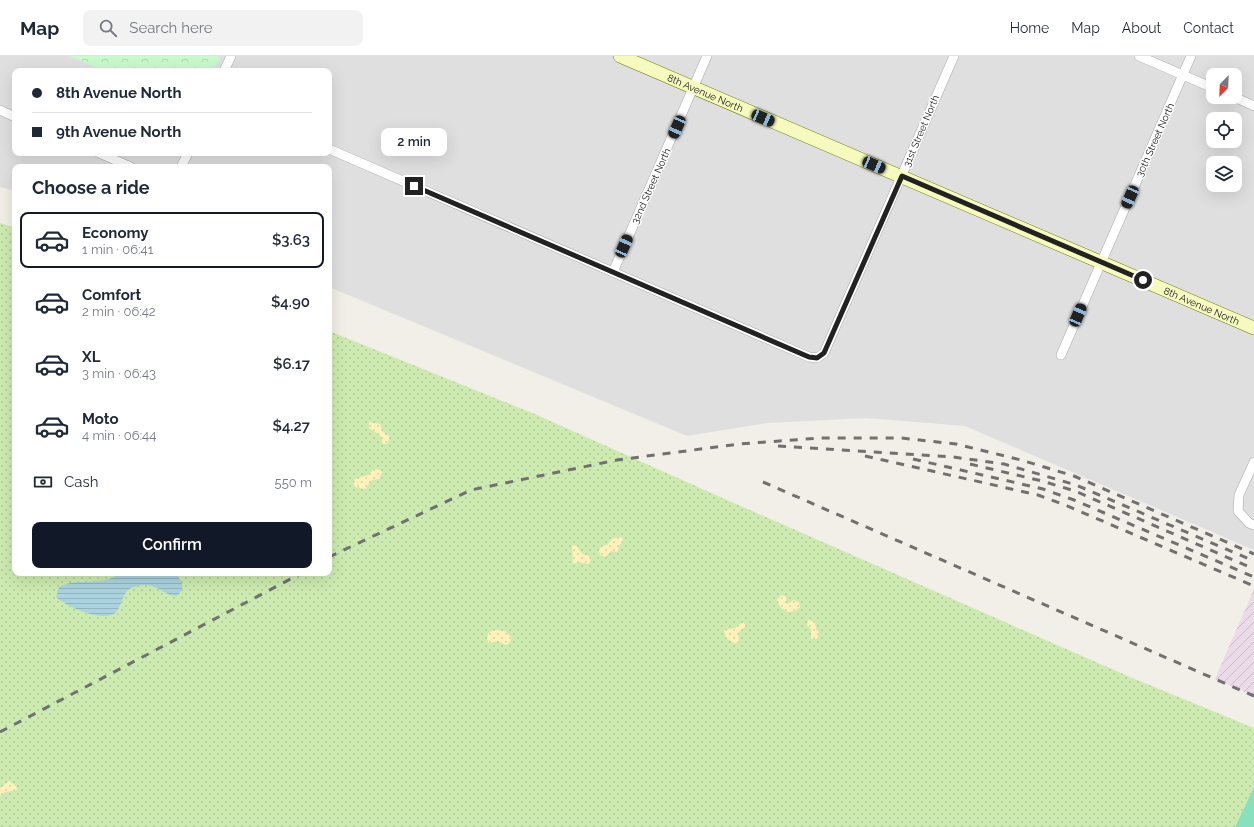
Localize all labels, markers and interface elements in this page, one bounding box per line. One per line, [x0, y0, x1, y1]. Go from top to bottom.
search box [83, 10, 363, 46]
text: Map [20, 17, 59, 39]
icon: search [97, 17, 119, 39]
text: Search here [129, 19, 213, 37]
text: Home [1010, 20, 1049, 36]
text: Map [1071, 20, 1100, 36]
text: About [1122, 20, 1161, 36]
text: Contact [1183, 20, 1234, 36]
north arrow [1206, 68, 1242, 104]
map controls [1206, 68, 1242, 192]
street label: 8th Avenue North [666, 72, 745, 114]
text: 8th Avenue North [56, 84, 182, 102]
street label: 31st Street North [901, 93, 941, 169]
street label: 30th Street North [1134, 101, 1176, 179]
car [750, 108, 776, 128]
button: locate [1206, 112, 1242, 148]
car [667, 114, 687, 140]
text: 9th Avenue North [56, 123, 181, 141]
callout: 2 min [381, 128, 447, 156]
text: 2 min [397, 134, 431, 149]
street label: 32nd Street North [629, 146, 673, 226]
car [861, 155, 887, 175]
button: layers [1206, 156, 1242, 192]
text: Choose a ride [32, 177, 150, 198]
route end [405, 177, 423, 195]
car [1120, 184, 1140, 210]
icon: car [34, 222, 70, 258]
text: Economy [82, 224, 149, 242]
text: $3.63 [272, 231, 310, 249]
car [614, 233, 634, 259]
text: 1 min · 06:41 [82, 242, 153, 257]
route start [1134, 271, 1152, 289]
icon: car [34, 284, 70, 320]
street label: 8th Avenue North [1162, 284, 1241, 327]
text: Comfort [82, 286, 141, 304]
text: $4.90 [271, 293, 310, 311]
car [1068, 302, 1088, 328]
text: 2 min · 06:42 [82, 304, 156, 319]
icon: car [34, 346, 70, 382]
text: XL [82, 348, 100, 366]
text: $6.17 [273, 355, 310, 373]
text: 3 min · 06:43 [82, 366, 156, 381]
icon: car [34, 408, 70, 444]
text: Moto [82, 410, 119, 428]
text: $4.27 [272, 417, 310, 435]
text: 4 min · 06:44 [82, 428, 156, 443]
icon: cash [32, 471, 54, 493]
text: Cash [64, 473, 98, 491]
text: 550 m [275, 475, 312, 490]
button: Confirm [32, 522, 312, 568]

